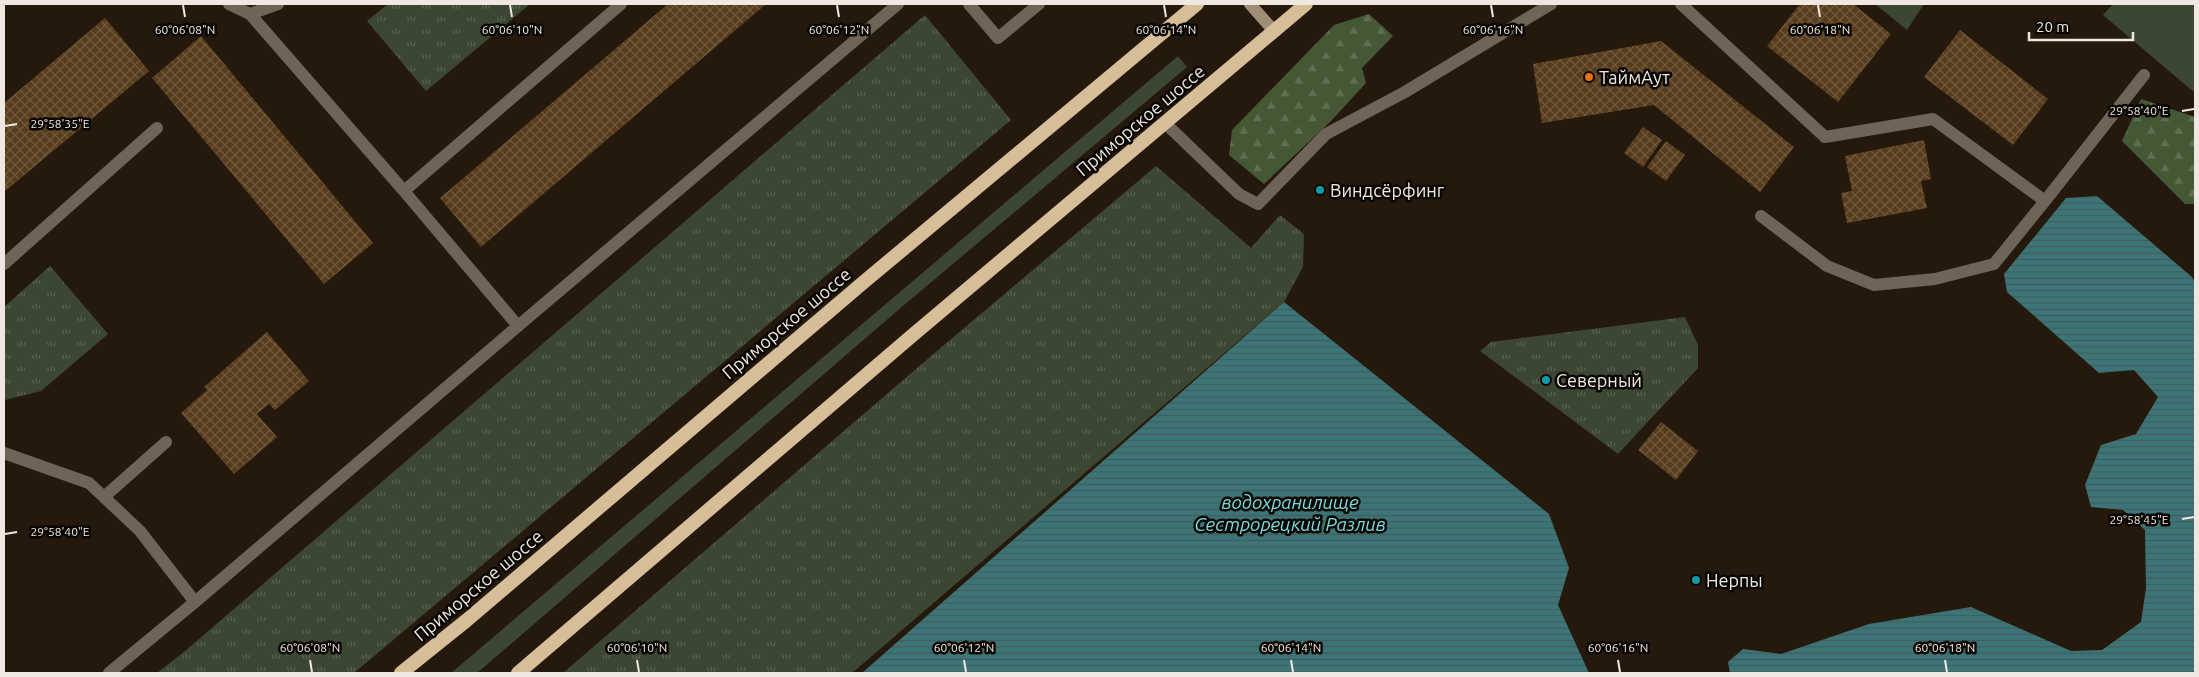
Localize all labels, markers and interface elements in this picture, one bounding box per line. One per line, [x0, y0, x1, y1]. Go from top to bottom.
scale bar [2029, 10, 2133, 42]
text: 20 m [2036, 18, 2069, 35]
text: 60°06'08"N [155, 23, 215, 36]
text: 60°06'10"N [482, 23, 542, 36]
text: 60°06'12"N [809, 23, 869, 36]
text: 60°06'14"N [1136, 23, 1196, 36]
text: 60°06'16"N [1463, 23, 1523, 36]
text: 60°06'18"N [1790, 23, 1850, 36]
street label: Приморское шоссе [1072, 60, 1208, 180]
place label: ТаймАут [1599, 67, 1670, 87]
marker: ТаймАут [1583, 71, 1595, 83]
text: 29°58'40"E [2110, 104, 2169, 117]
text: 29°58'35"E [31, 117, 90, 130]
place label: Виндсёрфинг [1330, 180, 1444, 200]
marker: Виндсёрфинг [1314, 184, 1326, 196]
street label: Приморское шоссе [718, 263, 854, 383]
place label: Северный [1556, 370, 1642, 390]
marker: Северный [1540, 374, 1552, 386]
water label: водохранилище Сестрорецкий Разлив [1194, 491, 1386, 535]
text: 29°58'45"E [2110, 513, 2169, 526]
text: 29°58'40"E [31, 525, 90, 538]
street label: Приморское шоссе [410, 525, 546, 645]
place label: Нерпы [1706, 570, 1763, 590]
marker: Нерпы [1690, 574, 1702, 586]
text: 60°06'08"N [280, 641, 340, 654]
text: 60°06'10"N [607, 641, 667, 654]
text: 60°06'12"N [934, 641, 994, 654]
text: 60°06'14"N [1261, 641, 1321, 654]
text: 60°06'16"N [1588, 641, 1648, 654]
text: 60°06'18"N [1915, 641, 1975, 654]

